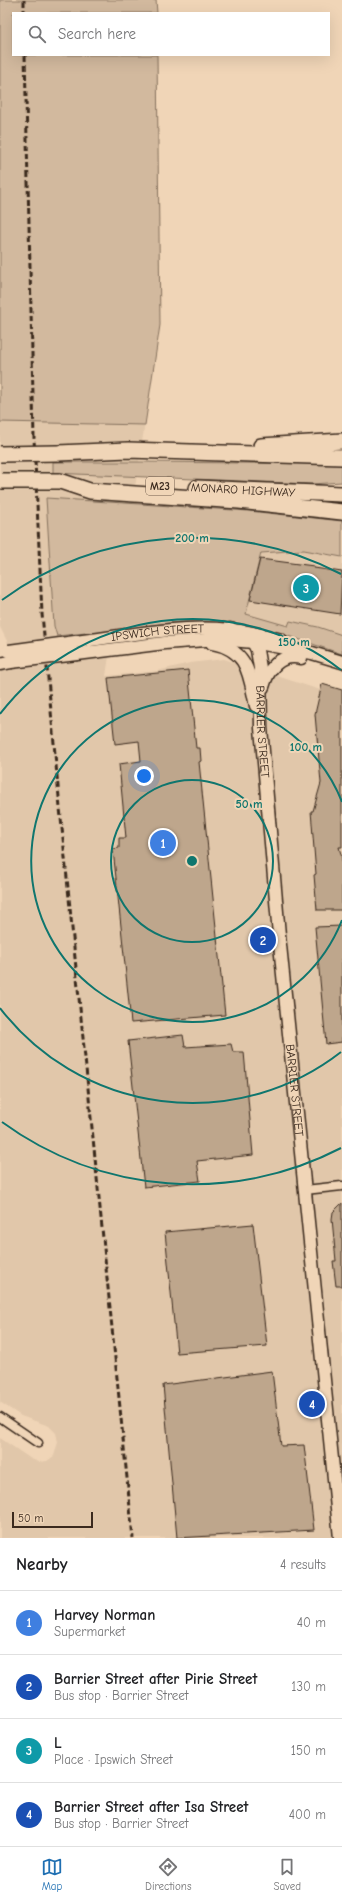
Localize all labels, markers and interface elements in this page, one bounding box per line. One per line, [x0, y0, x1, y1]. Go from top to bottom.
search box [12, 12, 330, 56]
icon: search [26, 23, 48, 45]
text: Search here [58, 25, 136, 43]
road number: M23 [146, 477, 174, 495]
street label: MONARO HIGHWAY [190, 480, 297, 500]
text: 200 m [175, 531, 209, 545]
pin: 3 [293, 573, 319, 603]
street label: IPSWICH STREET [110, 622, 205, 644]
text: 150 m [278, 635, 310, 649]
street label: BARRIER STREET [253, 685, 272, 779]
text: 100 m [290, 740, 322, 754]
your location [134, 766, 154, 786]
text: 50 m [235, 797, 263, 811]
pin: 1 [150, 828, 176, 858]
centre of rings [185, 854, 199, 868]
pin: 2 [250, 925, 276, 955]
street label: BARRIER STREET [283, 1043, 306, 1138]
pin: 4 [299, 1389, 325, 1419]
scale bar [12, 1510, 93, 1529]
text: 50 m [18, 1512, 43, 1525]
text: Nearby [16, 1555, 67, 1574]
text: 4 results [280, 1557, 326, 1572]
text: Harvey Norman [54, 1606, 155, 1624]
text: 1 [26, 1615, 32, 1630]
text: 40 m [297, 1615, 326, 1630]
text: Supermarket [54, 1624, 125, 1639]
text: Barrier Street after Pirie Street [54, 1670, 257, 1688]
text: 2 [26, 1679, 32, 1694]
text: 130 m [291, 1679, 326, 1694]
text: Bus stop · Barrier Street [54, 1688, 189, 1703]
text: L [54, 1734, 62, 1752]
text: 3 [26, 1743, 32, 1758]
text: 150 m [291, 1743, 326, 1758]
text: Place · Ipswich Street [54, 1752, 173, 1767]
text: Barrier Street after Isa Street [54, 1798, 248, 1816]
text: 4 [26, 1807, 32, 1822]
text: 400 m [289, 1807, 326, 1822]
text: Bus stop · Barrier Street [54, 1816, 189, 1831]
tab: Map [41, 1856, 63, 1893]
tab: Directions [145, 1856, 192, 1893]
tab: Saved [274, 1856, 301, 1893]

